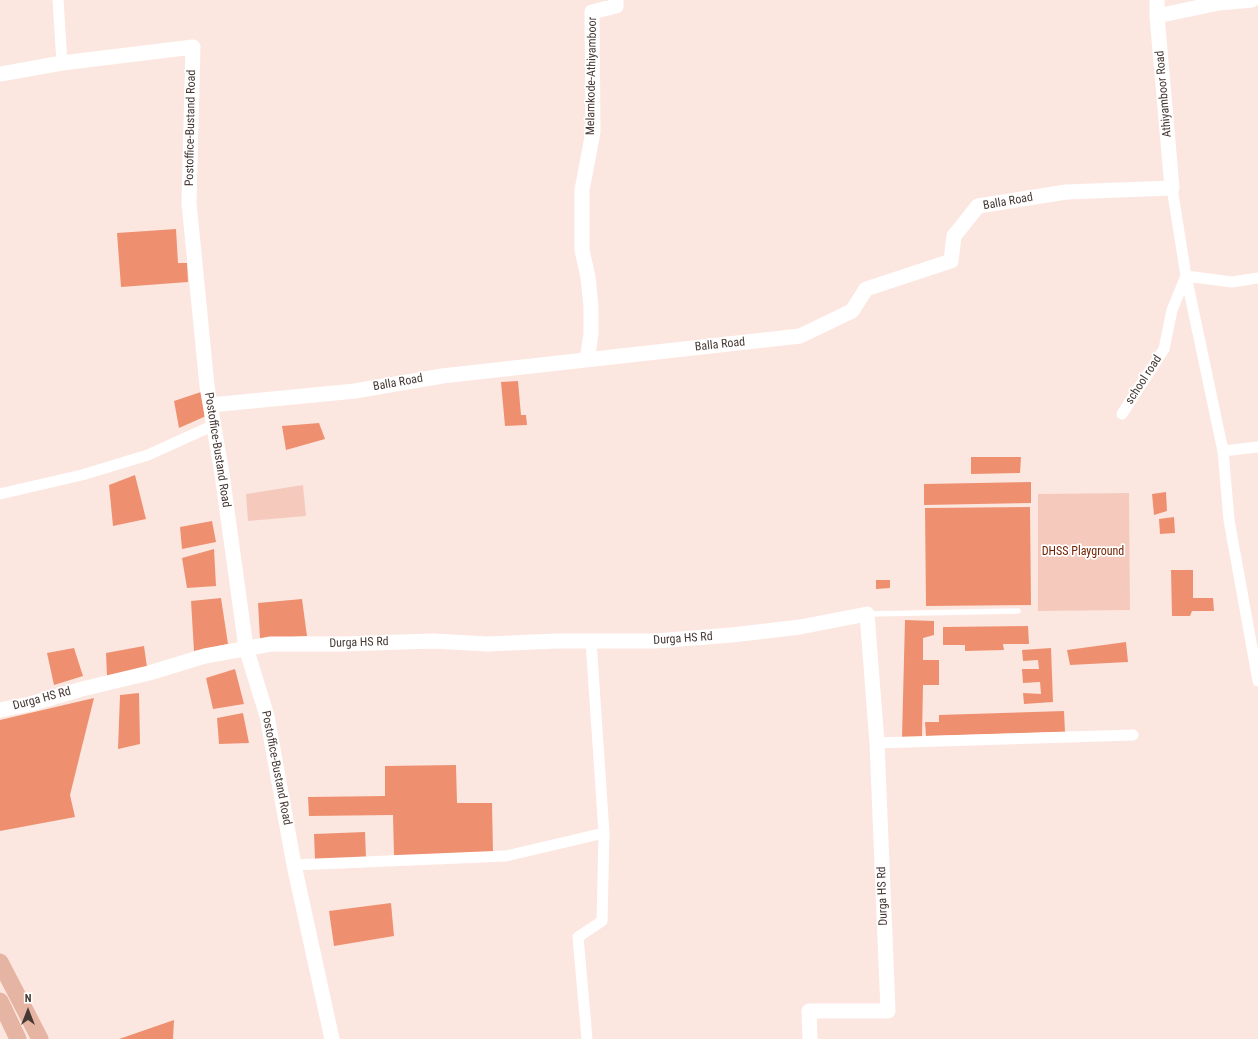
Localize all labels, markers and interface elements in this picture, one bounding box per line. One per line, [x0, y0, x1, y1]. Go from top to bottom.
street label: Melamkode-Athiyamboor [584, 17, 600, 135]
street label: Athiyamboor Road [1153, 50, 1175, 138]
street label: Postoffice-Bustand Road [183, 70, 199, 186]
street label: Balla Road [982, 191, 1034, 213]
street label: Balla Road [694, 335, 746, 355]
street label: school road [1123, 353, 1165, 407]
street label: Balla Road [372, 372, 424, 394]
street label: Postoffice-Bustand Road [201, 391, 233, 509]
park label: DHSS Playground [1042, 545, 1124, 559]
street label: Durga HS Rd [653, 630, 713, 648]
street label: Durga HS Rd [329, 635, 389, 651]
street label: Durga HS Rd [11, 684, 73, 714]
street label: Postoffice-Bustand Road [258, 710, 294, 826]
street label: Durga HS Rd [875, 866, 891, 926]
north arrow [8, 991, 48, 1031]
text: N [25, 992, 31, 1005]

